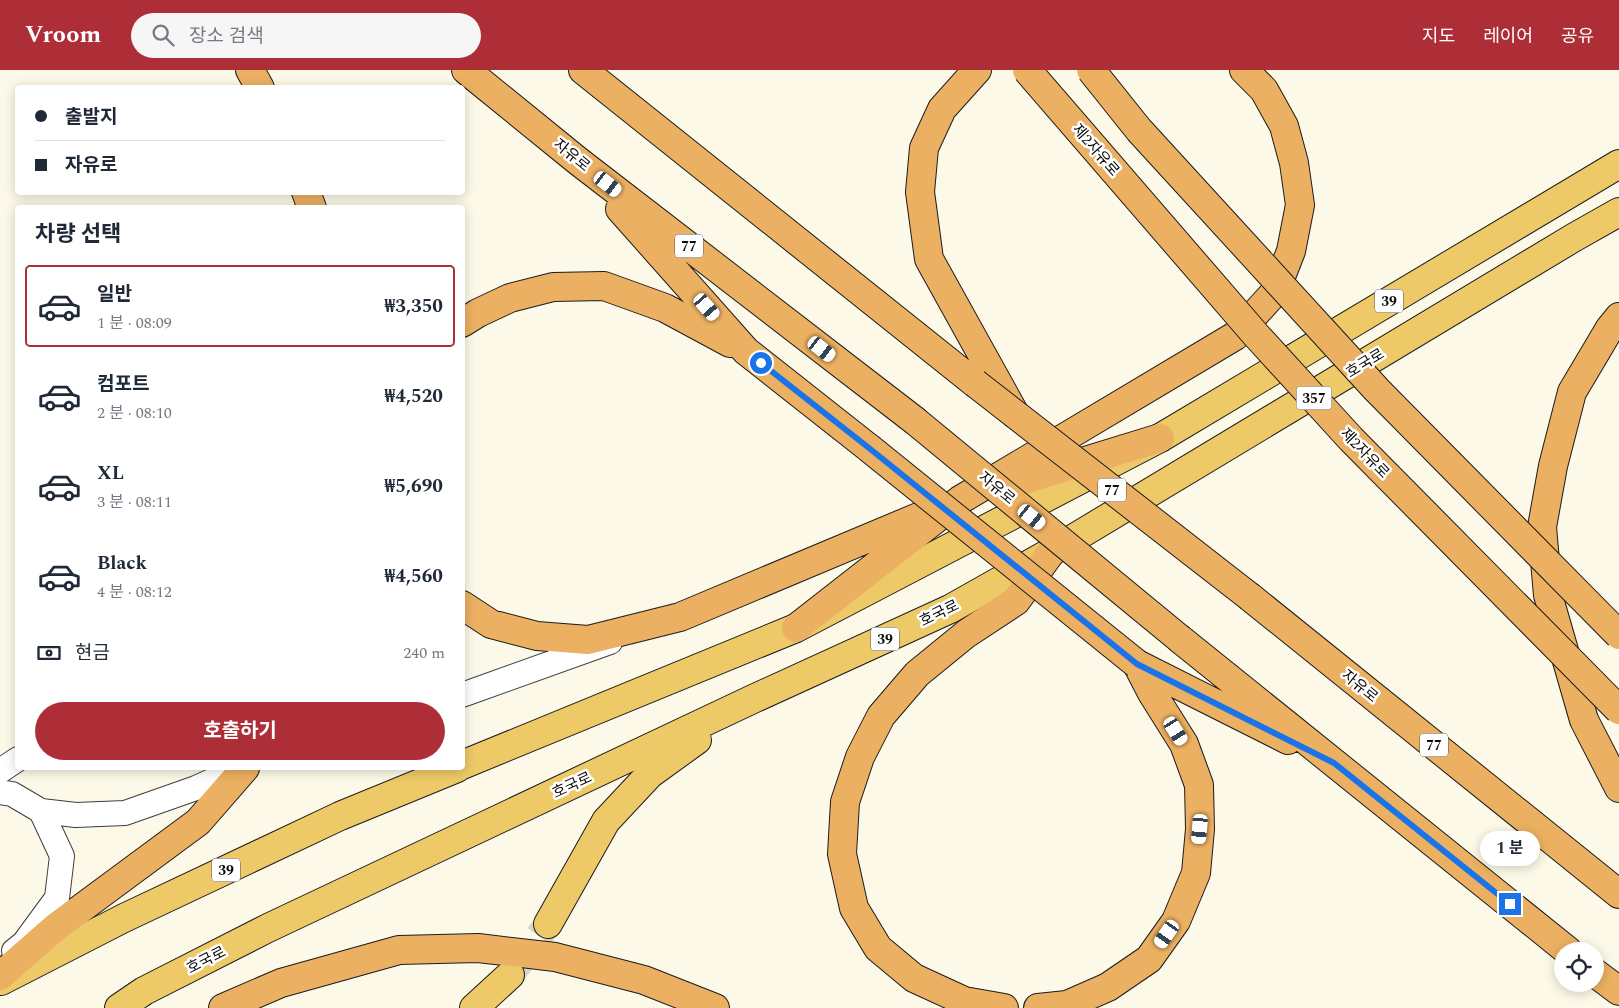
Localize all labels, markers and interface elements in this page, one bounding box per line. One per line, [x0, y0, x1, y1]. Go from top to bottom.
search box [131, 13, 481, 58]
text: Vroom [25, 17, 101, 53]
icon: search [149, 21, 177, 49]
text: 장소 검색 [189, 22, 264, 51]
text: 지도 [1422, 23, 1455, 50]
text: 레이어 [1483, 23, 1533, 50]
text: 공유 [1561, 23, 1594, 50]
text: 출발지 [65, 103, 117, 132]
street label: 제2자유로 [1066, 119, 1125, 182]
street label: 자유로 [548, 133, 595, 177]
text: 자유로 [65, 151, 117, 180]
car [591, 169, 624, 199]
text: 차량 선택 [35, 218, 121, 251]
road number: 77 [675, 235, 703, 258]
text: 일반 [97, 280, 132, 309]
icon: car [37, 284, 82, 329]
road number: 39 [1375, 290, 1403, 312]
car [691, 291, 722, 323]
text: ₩3,350 [385, 292, 443, 321]
text: 1 분 · 08:09 [97, 311, 172, 335]
car [805, 334, 838, 364]
street label: 호국로 [1342, 343, 1389, 384]
route start [750, 352, 772, 374]
text: 컴포트 [97, 370, 149, 399]
icon: car [37, 374, 82, 419]
text: ₩4,520 [385, 382, 443, 411]
road number: 357 [1296, 386, 1332, 409]
text: 2 분 · 08:10 [97, 401, 172, 425]
street label: 제2자유로 [1335, 423, 1395, 484]
text: XL [97, 459, 124, 488]
icon: car [37, 464, 82, 509]
street label: 자유로 [973, 466, 1020, 510]
text: ₩5,690 [385, 472, 443, 501]
road number: 77 [1098, 478, 1126, 502]
text: 3 분 · 08:11 [97, 490, 172, 514]
car [1015, 502, 1048, 532]
text: Black [97, 549, 147, 578]
icon: car [37, 554, 82, 599]
text: ₩4,560 [385, 562, 443, 591]
text: 4 분 · 08:12 [97, 580, 172, 604]
street label: 호국로 [916, 594, 963, 633]
road number: 39 [871, 628, 899, 650]
icon: cash [35, 639, 63, 667]
text: 현금 [75, 639, 110, 668]
text: 240 m [403, 641, 445, 665]
street label: 자유로 [1336, 664, 1383, 708]
button: 호출하기 [35, 702, 445, 760]
car [1161, 714, 1190, 748]
road number: 77 [1420, 734, 1448, 756]
street label: 호국로 [549, 766, 596, 805]
car [1191, 813, 1208, 845]
callout: 1 분 [1480, 832, 1540, 866]
text: 1 분 [1496, 836, 1524, 860]
road number: 39 [212, 858, 240, 882]
route end [1499, 893, 1521, 915]
car [1152, 917, 1181, 951]
street label: 호국로 [183, 941, 230, 980]
map controls [1554, 942, 1604, 992]
button: locate [1554, 942, 1604, 992]

